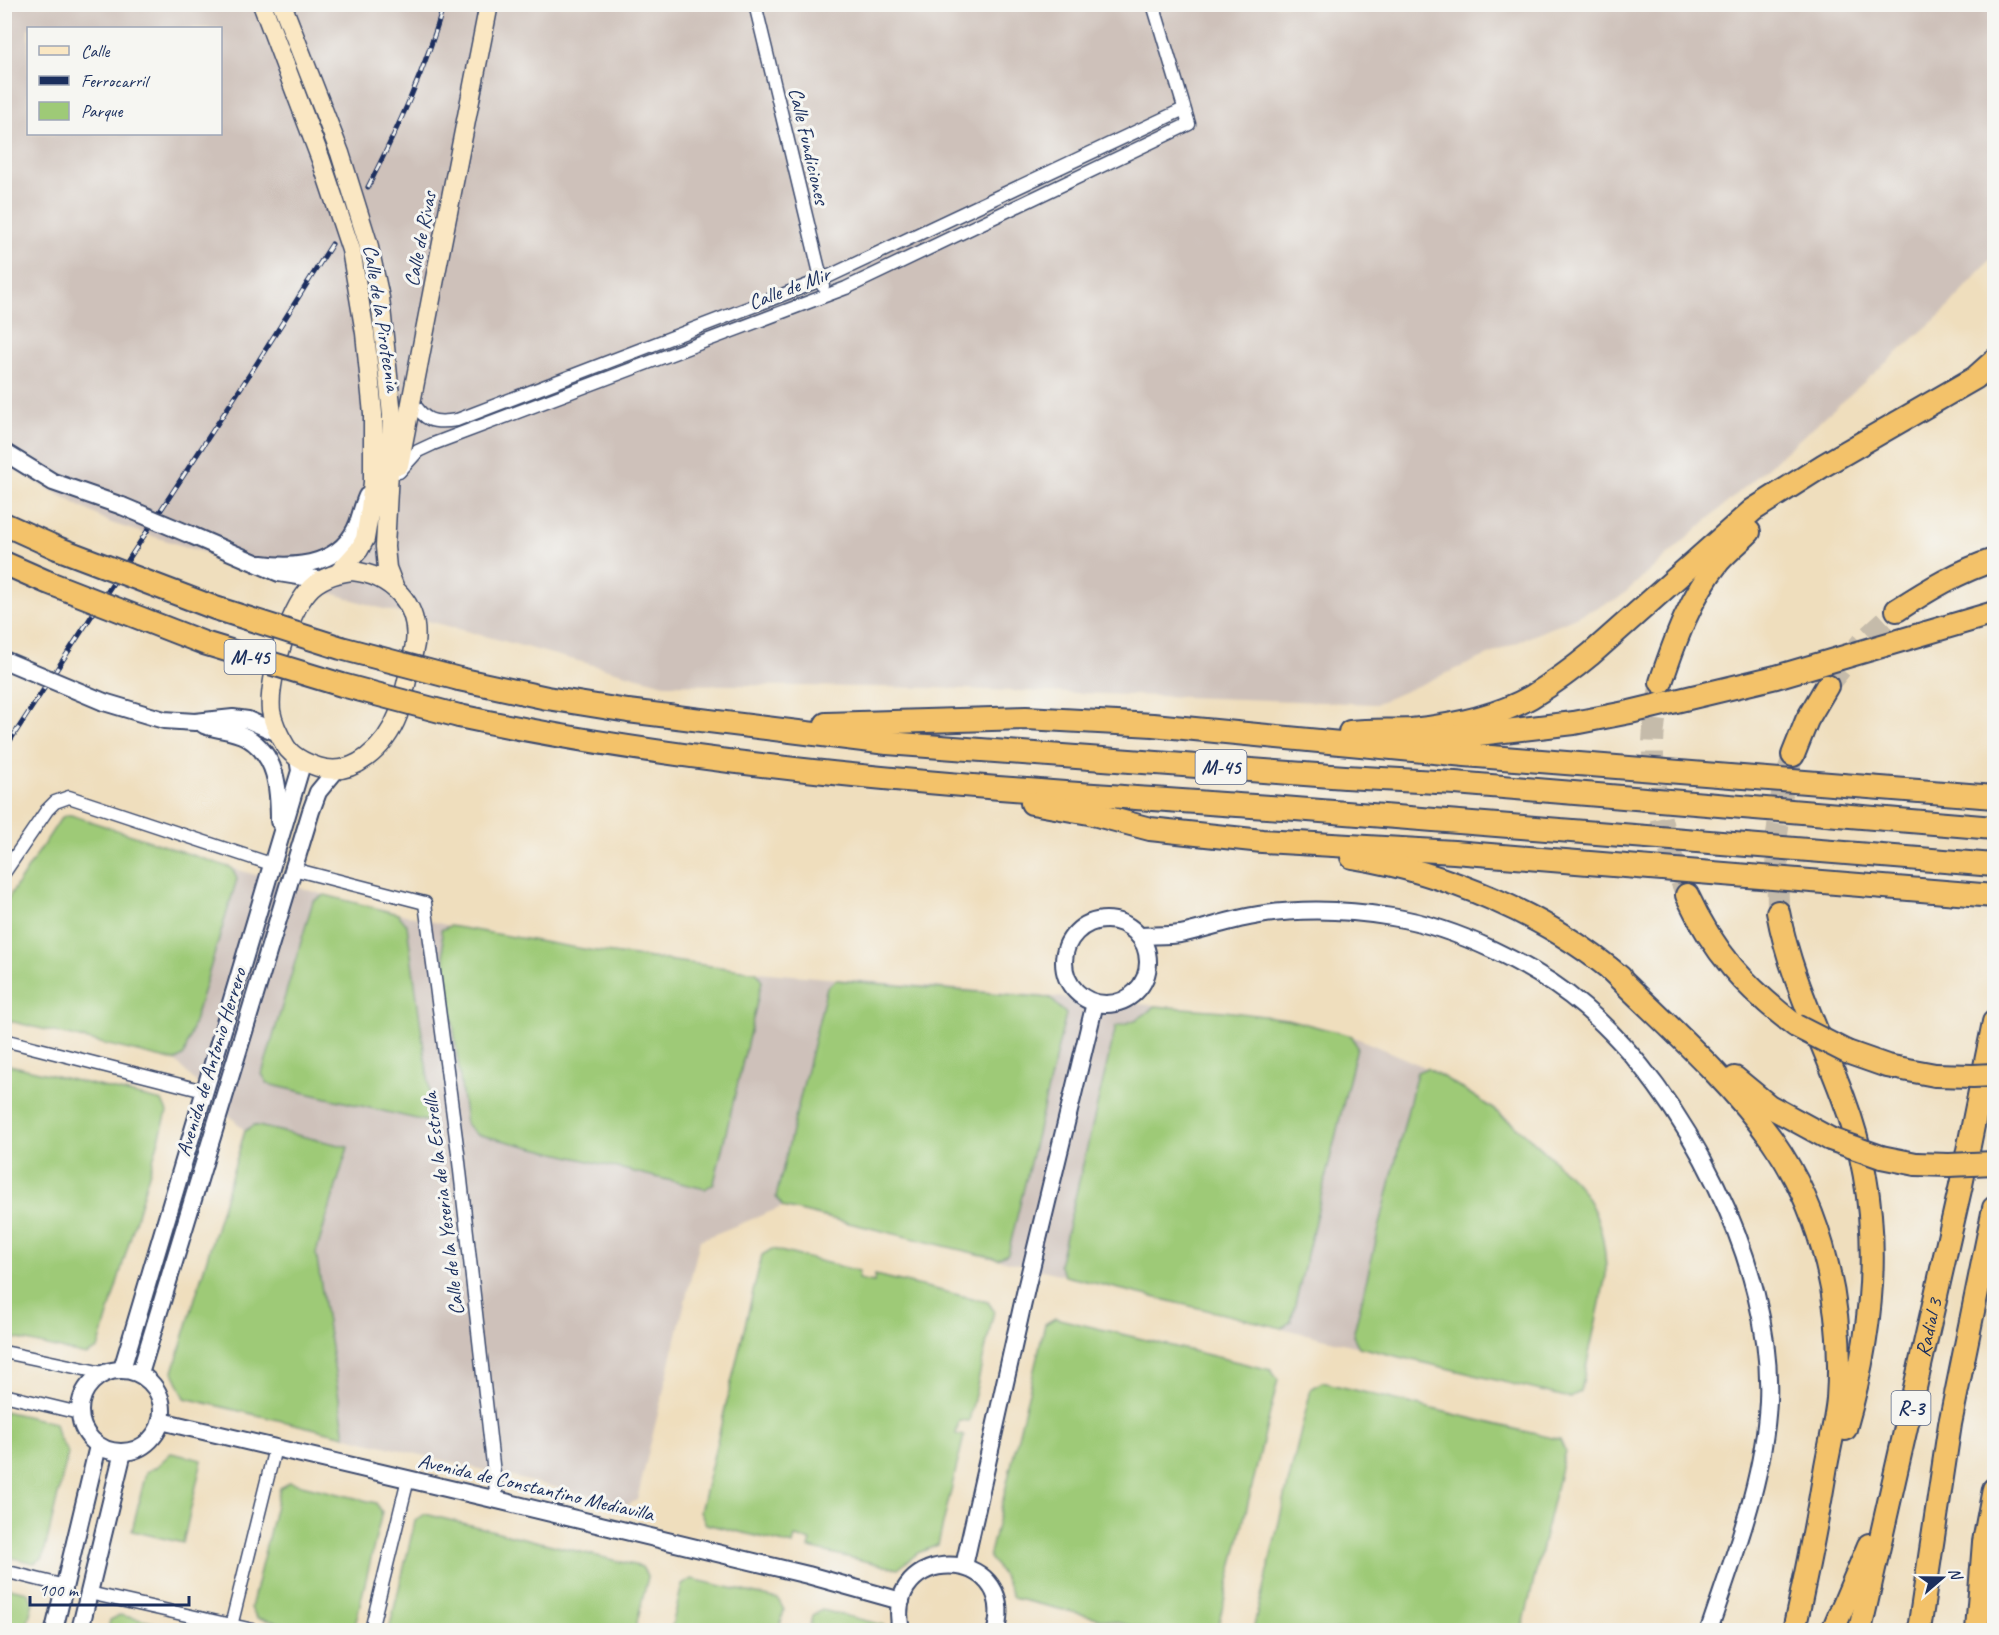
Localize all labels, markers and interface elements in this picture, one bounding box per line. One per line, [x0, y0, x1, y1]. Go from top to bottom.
legend [27, 27, 222, 135]
text: Calle [81, 40, 110, 62]
text: Ferrocarril [81, 70, 150, 92]
street label: Calle Fundiciones [783, 85, 835, 209]
text: Parque [81, 100, 123, 122]
street label: Calle de Rivas [398, 187, 442, 289]
street label: Calle de la Pirotecnia [358, 243, 407, 395]
street label: Calle de Mir [745, 260, 836, 315]
road number: M-45 [224, 640, 276, 674]
road number: M-45 [1196, 750, 1246, 784]
street label: Avenida de Antonio Herrero [170, 963, 252, 1159]
street label: Calle de la Yeseria de la Estrella [416, 1089, 470, 1317]
street label: Radial 3 [1909, 1294, 1948, 1359]
road number: R-3 [1892, 1391, 1930, 1425]
street label: Avenida de Constantino Mediavilla [416, 1447, 658, 1527]
north arrow [1912, 1548, 1972, 1608]
text: N [1944, 1565, 1967, 1584]
scale bar [30, 1569, 189, 1607]
text: 100 m [39, 1579, 80, 1601]

